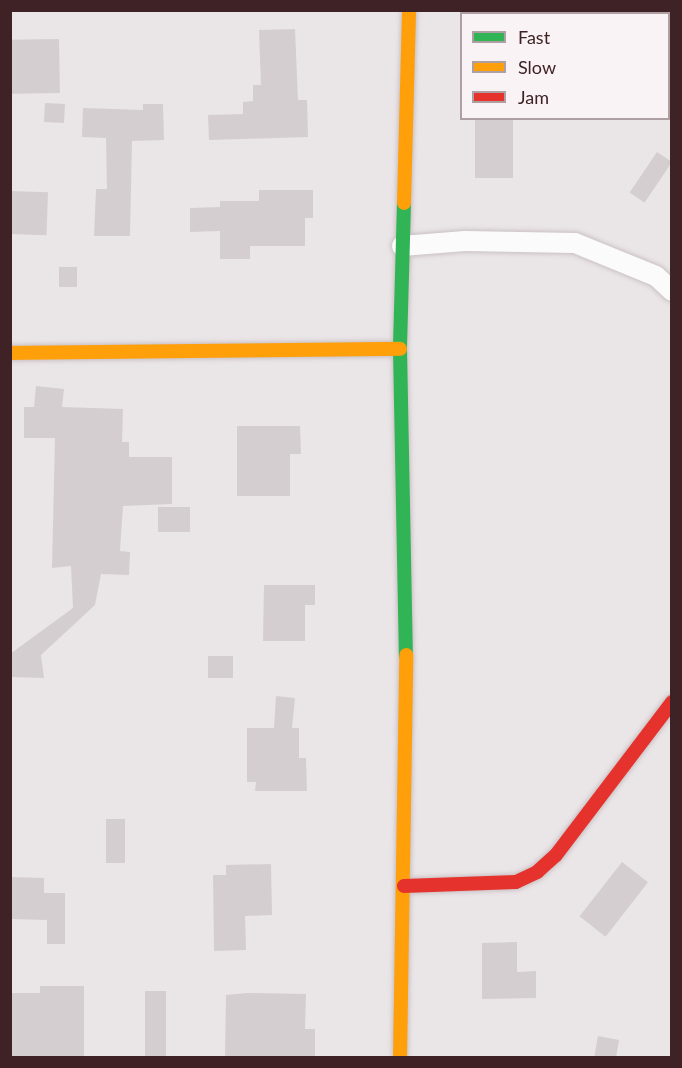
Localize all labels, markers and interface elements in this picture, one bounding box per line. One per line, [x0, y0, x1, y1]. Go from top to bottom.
legend [460, 12, 670, 120]
text: Fast [518, 26, 550, 48]
text: Slow [518, 56, 556, 78]
text: Jam [518, 86, 549, 108]

